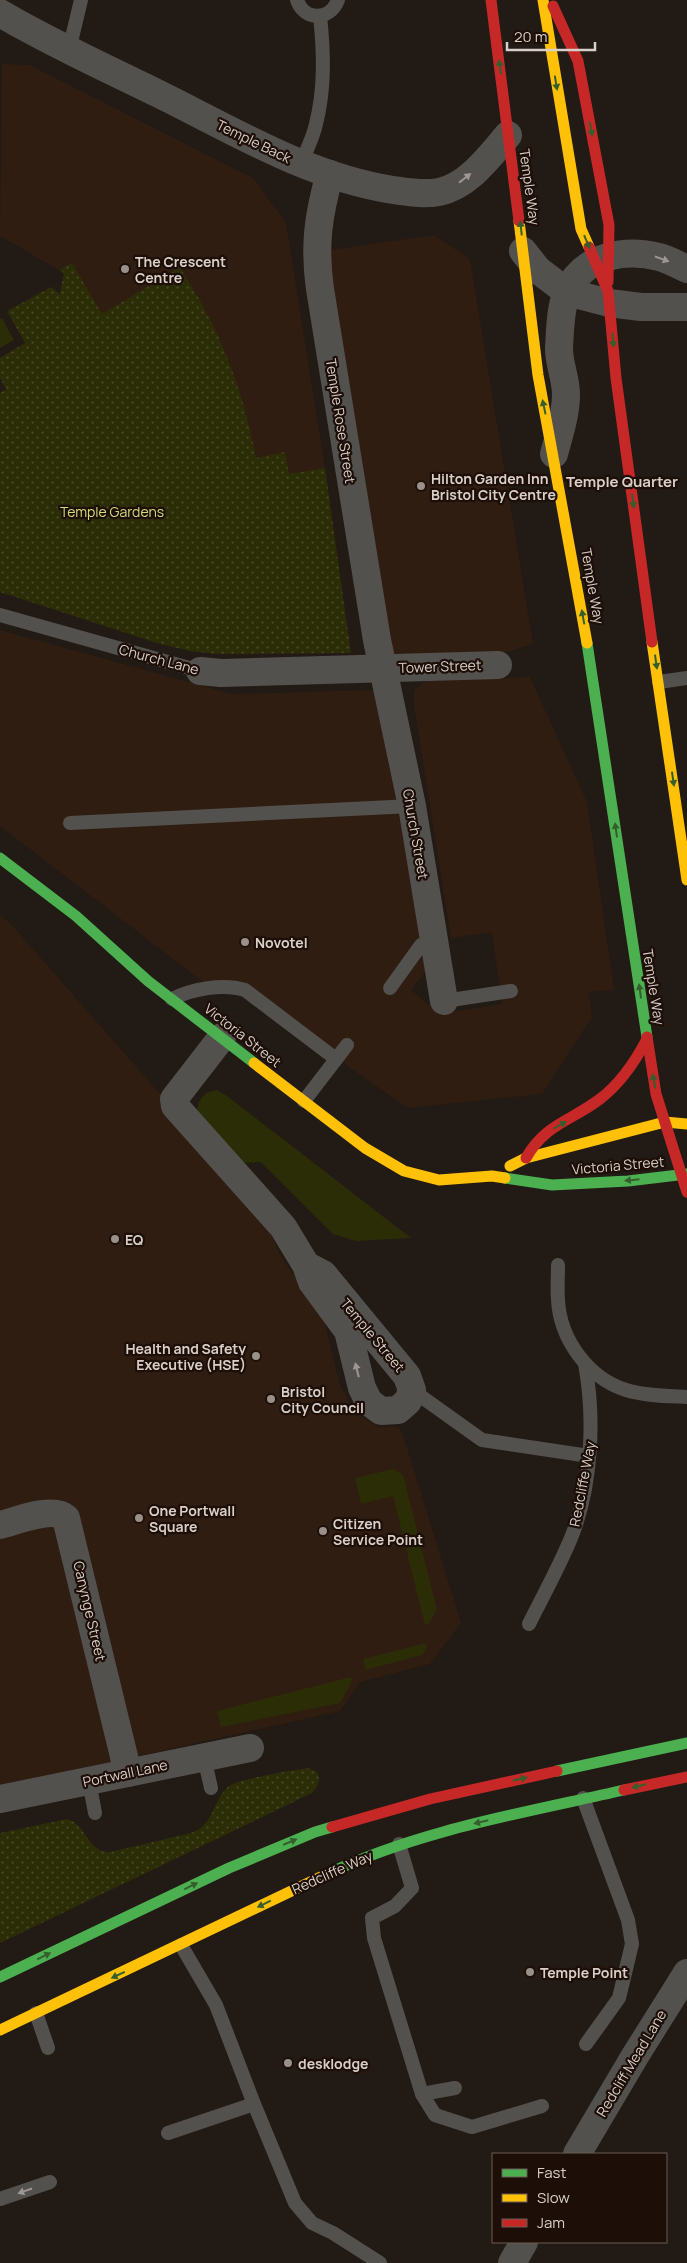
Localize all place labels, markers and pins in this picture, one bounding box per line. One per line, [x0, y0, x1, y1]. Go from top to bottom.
place label: The Crescent Centre [135, 252, 226, 287]
marker: The Crescent Centre [119, 263, 131, 275]
place label: Hilton Garden Inn Bristol City Centre [431, 469, 556, 504]
marker: Hilton Garden Inn Bristol City Centre [415, 480, 427, 492]
place label: Novotel [255, 933, 308, 952]
marker: Novotel [239, 936, 251, 948]
place label: EQ [125, 1230, 144, 1249]
marker: EQ [109, 1233, 121, 1245]
place label: Health and Safety Executive (HSE) [125, 1339, 246, 1374]
marker: Health and Safety Executive (HSE) [250, 1350, 262, 1362]
place label: Bristol City Council [281, 1382, 364, 1417]
marker: Bristol City Council [265, 1393, 277, 1405]
place label: One Portwall Square [149, 1501, 235, 1536]
marker: One Portwall Square [133, 1512, 145, 1524]
place label: Citizen Service Point [333, 1514, 423, 1549]
marker: Citizen Service Point [317, 1525, 329, 1537]
place label: Temple Point [540, 1963, 628, 1982]
marker: Temple Point [524, 1966, 536, 1978]
place label: desklodge [298, 2054, 368, 2073]
marker: desklodge [282, 2057, 294, 2069]

